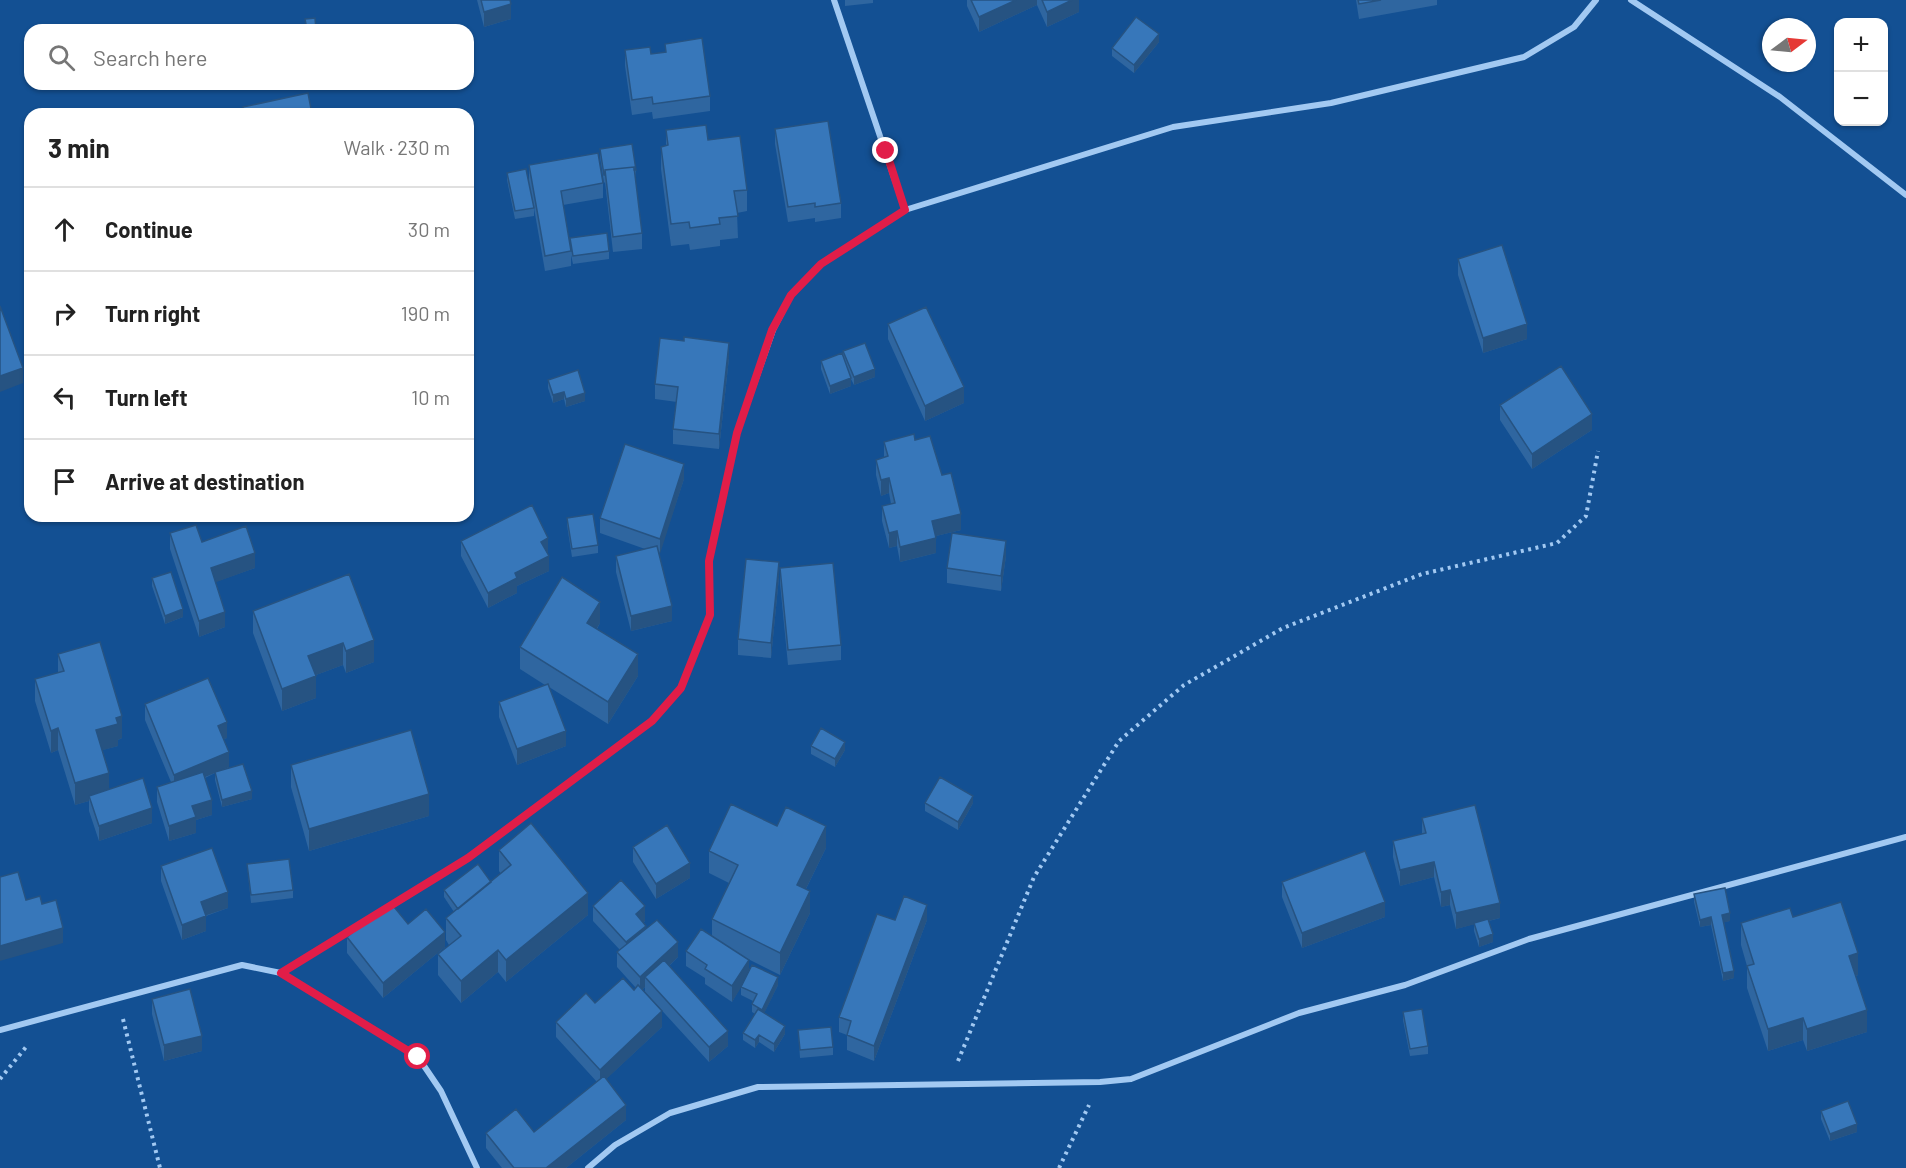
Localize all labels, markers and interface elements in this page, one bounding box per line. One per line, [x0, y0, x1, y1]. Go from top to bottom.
north arrow [1762, 18, 1816, 72]
map controls [1834, 18, 1888, 126]
button: + [1834, 18, 1888, 72]
search box [24, 24, 474, 90]
icon: search [45, 41, 78, 74]
text: Search here [93, 44, 207, 70]
button: − [1834, 72, 1888, 126]
text: 3 min [48, 132, 110, 163]
text: Walk · 230 m [344, 135, 450, 159]
route end [872, 137, 898, 163]
icon: ahead [48, 213, 81, 246]
text: Continue [105, 216, 193, 242]
text: 30 m [408, 217, 450, 241]
icon: right [48, 297, 81, 330]
text: Turn right [105, 300, 200, 326]
text: 190 m [401, 301, 450, 325]
icon: left [48, 381, 81, 414]
text: Turn left [105, 384, 188, 410]
text: 10 m [411, 385, 450, 409]
icon: arrive [48, 465, 81, 498]
text: Arrive at destination [105, 468, 304, 494]
route start [404, 1043, 430, 1069]

